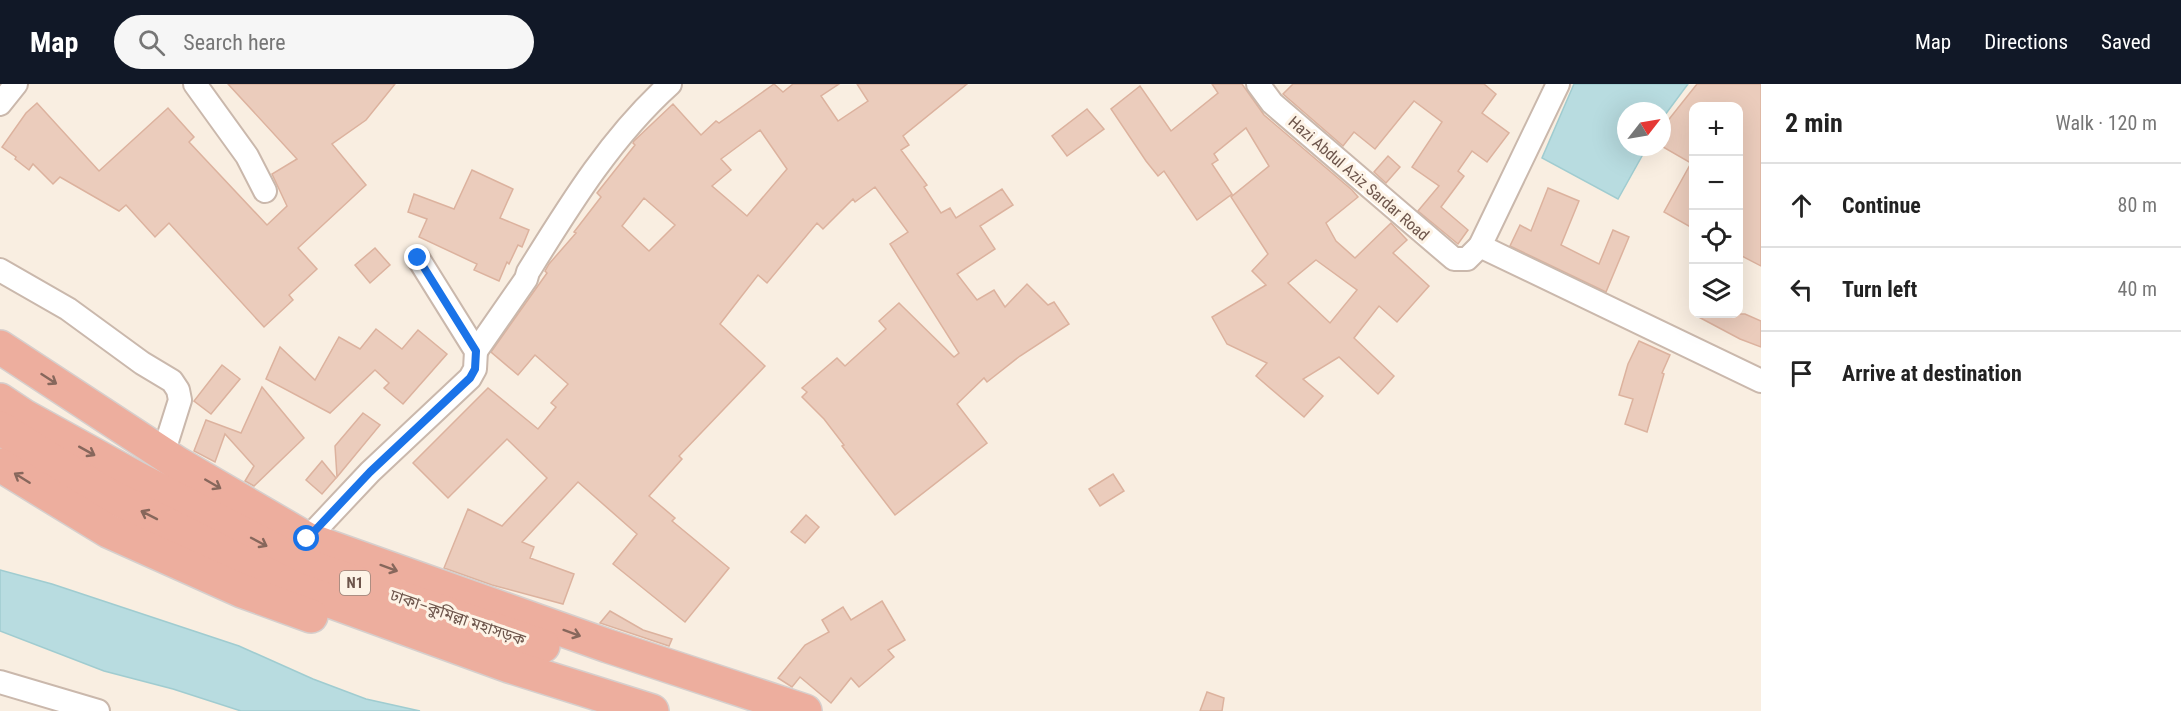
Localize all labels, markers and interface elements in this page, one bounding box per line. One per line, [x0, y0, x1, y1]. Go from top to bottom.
search box [114, 15, 534, 69]
text: Map [30, 26, 78, 59]
icon: search [135, 26, 168, 59]
text: Search here [183, 30, 286, 55]
text: Map [1915, 30, 1951, 54]
text: Directions [1984, 30, 2068, 54]
text: Saved [2101, 30, 2151, 54]
north arrow [1617, 102, 1671, 156]
map controls [1689, 102, 1743, 318]
button: + [1689, 102, 1743, 156]
text: 2 min [1785, 108, 1843, 138]
text: Walk · 120 m [2056, 111, 2157, 135]
street label: Hazi Abdul Aziz Sardar Road [1285, 112, 1433, 245]
button: − [1689, 156, 1743, 210]
icon: ahead [1785, 189, 1818, 222]
text: Continue [1842, 193, 1921, 218]
text: 80 m [2118, 193, 2157, 217]
button: locate [1689, 210, 1743, 264]
route end [404, 244, 430, 270]
button: layers [1689, 264, 1743, 318]
icon: left [1785, 273, 1818, 306]
text: Turn left [1842, 277, 1917, 302]
text: 40 m [2118, 277, 2157, 301]
icon: arrive [1785, 357, 1818, 390]
text: Arrive at destination [1842, 361, 2022, 386]
one-way arrow [40, 374, 57, 386]
one-way arrow [77, 446, 95, 457]
one-way arrow [14, 472, 31, 484]
one-way arrow [204, 479, 221, 491]
one-way arrow [140, 508, 158, 520]
route start [293, 525, 319, 551]
one-way arrow [250, 536, 267, 548]
one-way arrow [379, 563, 398, 574]
road number: N1 [340, 571, 370, 595]
street label: ঢাকা–কুমিল্লা মহাসড়ক [387, 585, 529, 650]
one-way arrow [563, 628, 581, 639]

